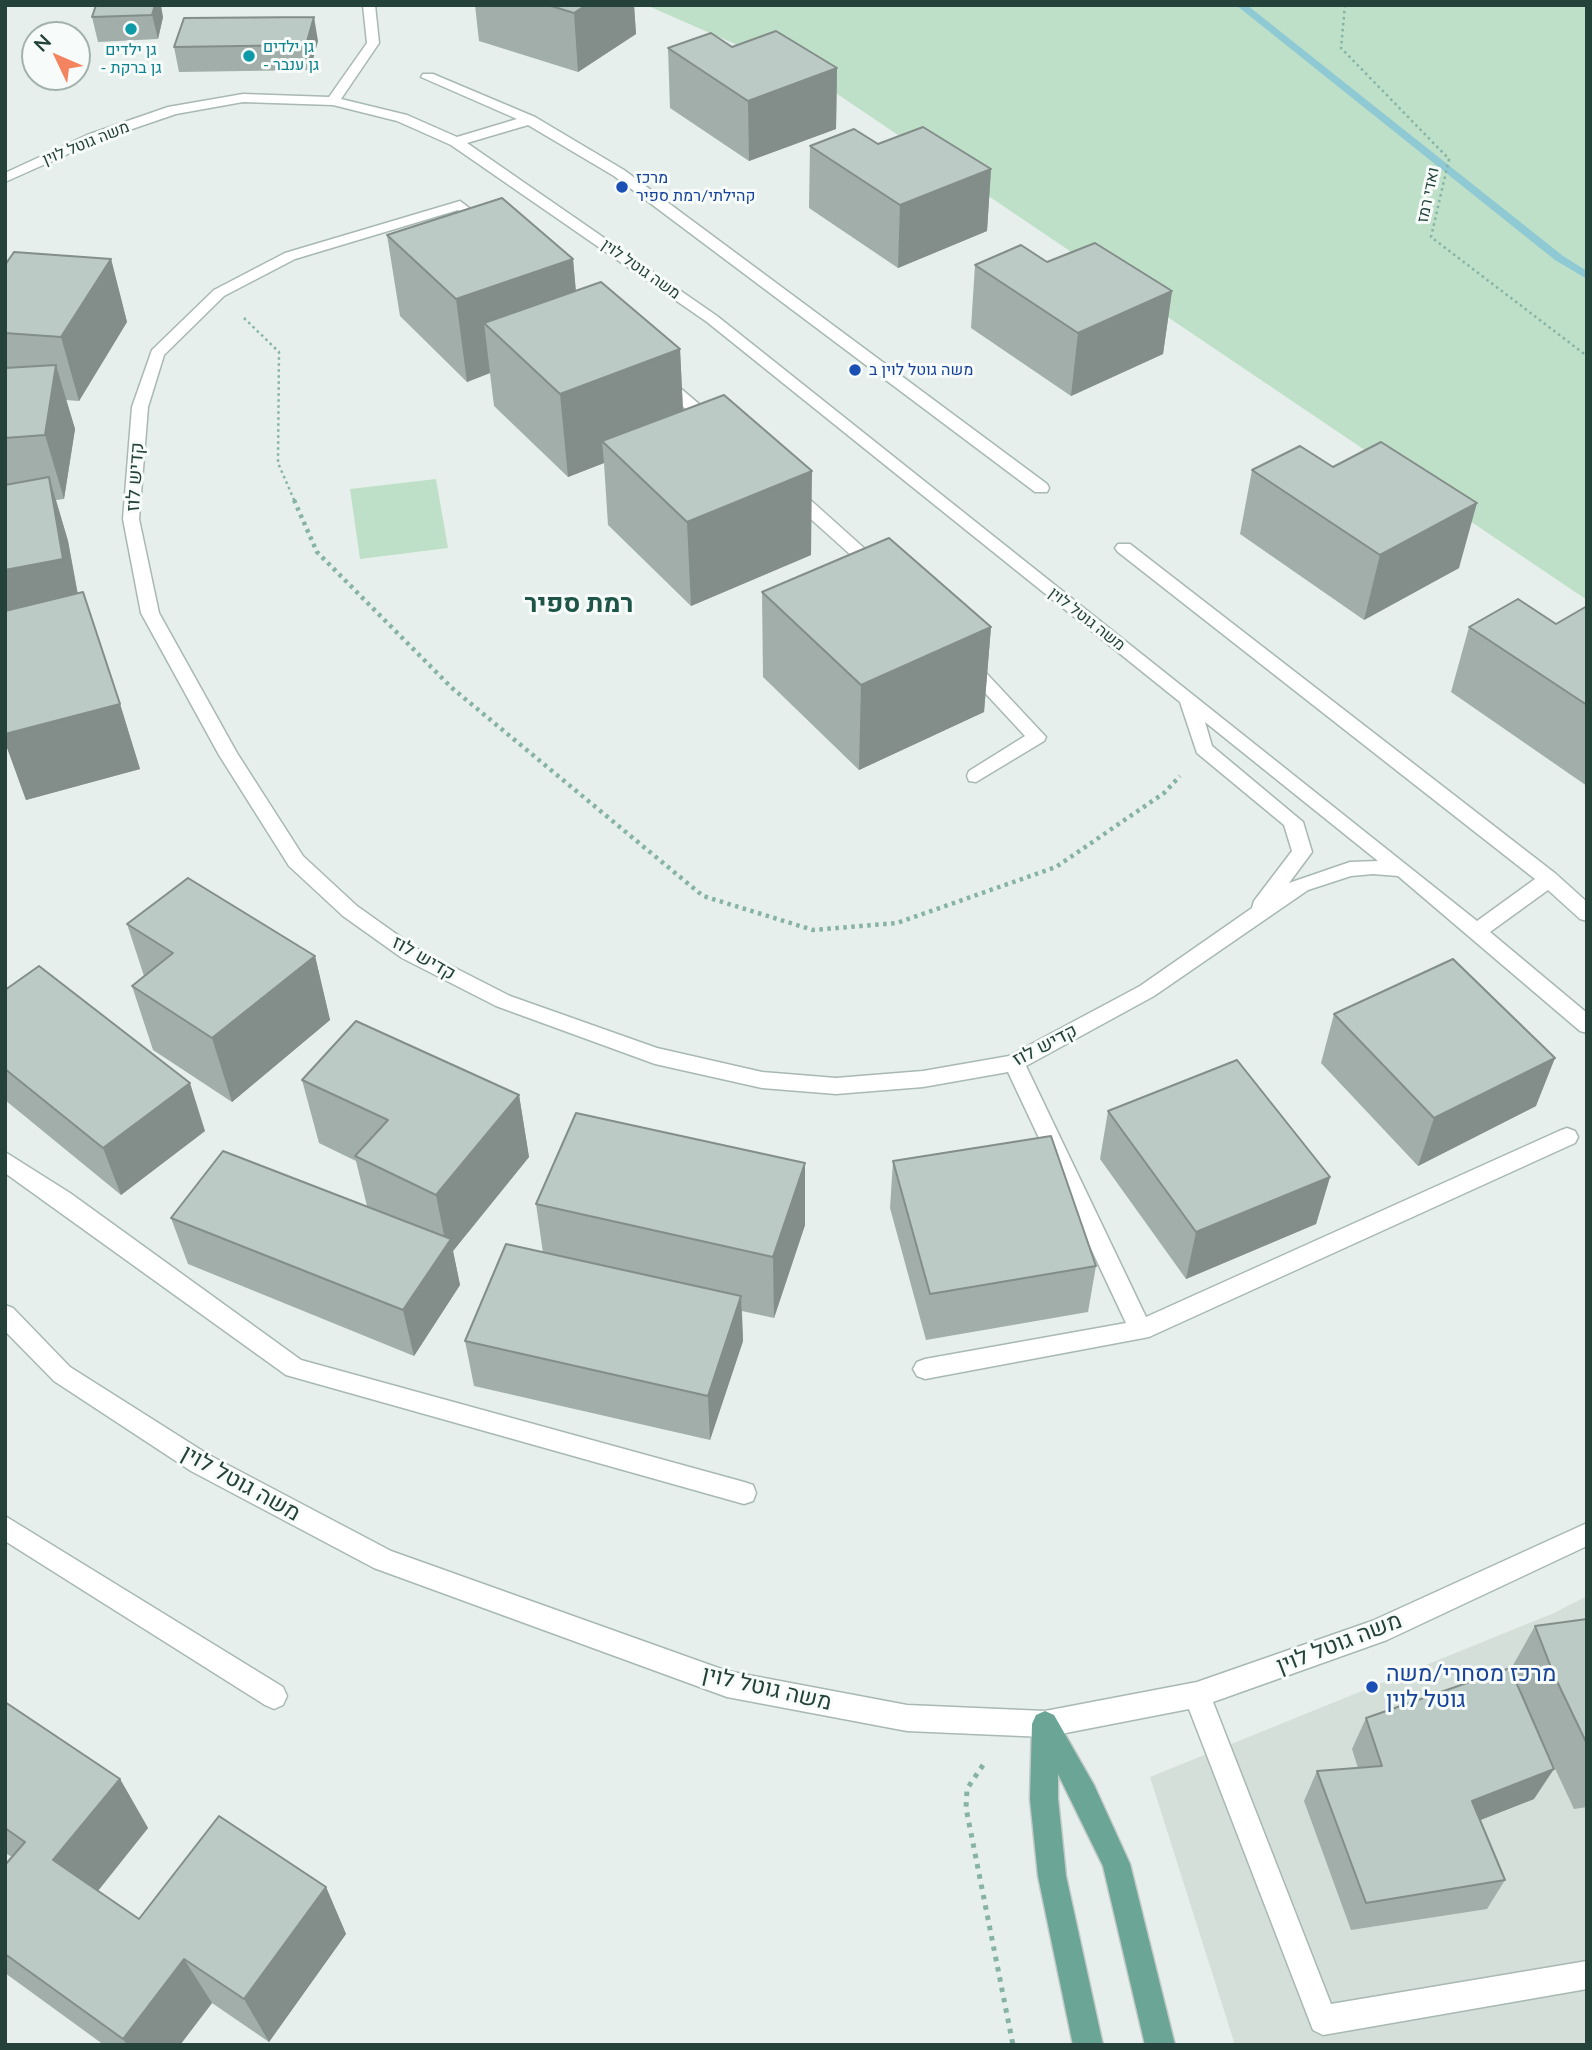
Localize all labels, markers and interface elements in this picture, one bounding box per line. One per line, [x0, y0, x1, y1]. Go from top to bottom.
north arrow [21, 21, 91, 91]
marker: גן ילדים - גן ברקת [123, 21, 139, 37]
text: N [29, 29, 55, 56]
place label: גן ילדים - גן ענבר [263, 37, 319, 75]
place label: גן ילדים - גן ברקת [100, 40, 162, 78]
marker: גן ילדים - גן ענבר [241, 48, 257, 64]
street label: משה גוטל לוין [40, 117, 132, 169]
street label: ואדי רמז [1413, 166, 1443, 224]
place label: מרכז קהילתי/רמת ספיר [636, 168, 755, 206]
marker: מרכז קהילתי/רמת ספיר [614, 179, 630, 195]
street label: משה גוטל לוין [598, 235, 684, 303]
place label: משה גוטל לוין ב [869, 360, 973, 380]
marker: משה גוטל לוין ב [847, 362, 863, 378]
street label: קדיש לוז [121, 442, 149, 512]
street label: משה גוטל לוין [1045, 583, 1129, 655]
district label: רמת ספיר [525, 588, 633, 620]
street label: קדיש לוז [388, 931, 460, 985]
street label: קדיש לוז [1009, 1019, 1081, 1071]
street label: משה גוטל לוין [177, 1439, 305, 1527]
street label: משה גוטל לוין [1272, 1606, 1406, 1680]
street label: משה גוטל לוין [700, 1660, 834, 1716]
place label: מרכז מסחרי/משה גוטל לוין [1386, 1660, 1556, 1714]
marker: מרכז מסחרי/משה גוטל לוין [1364, 1679, 1380, 1695]

